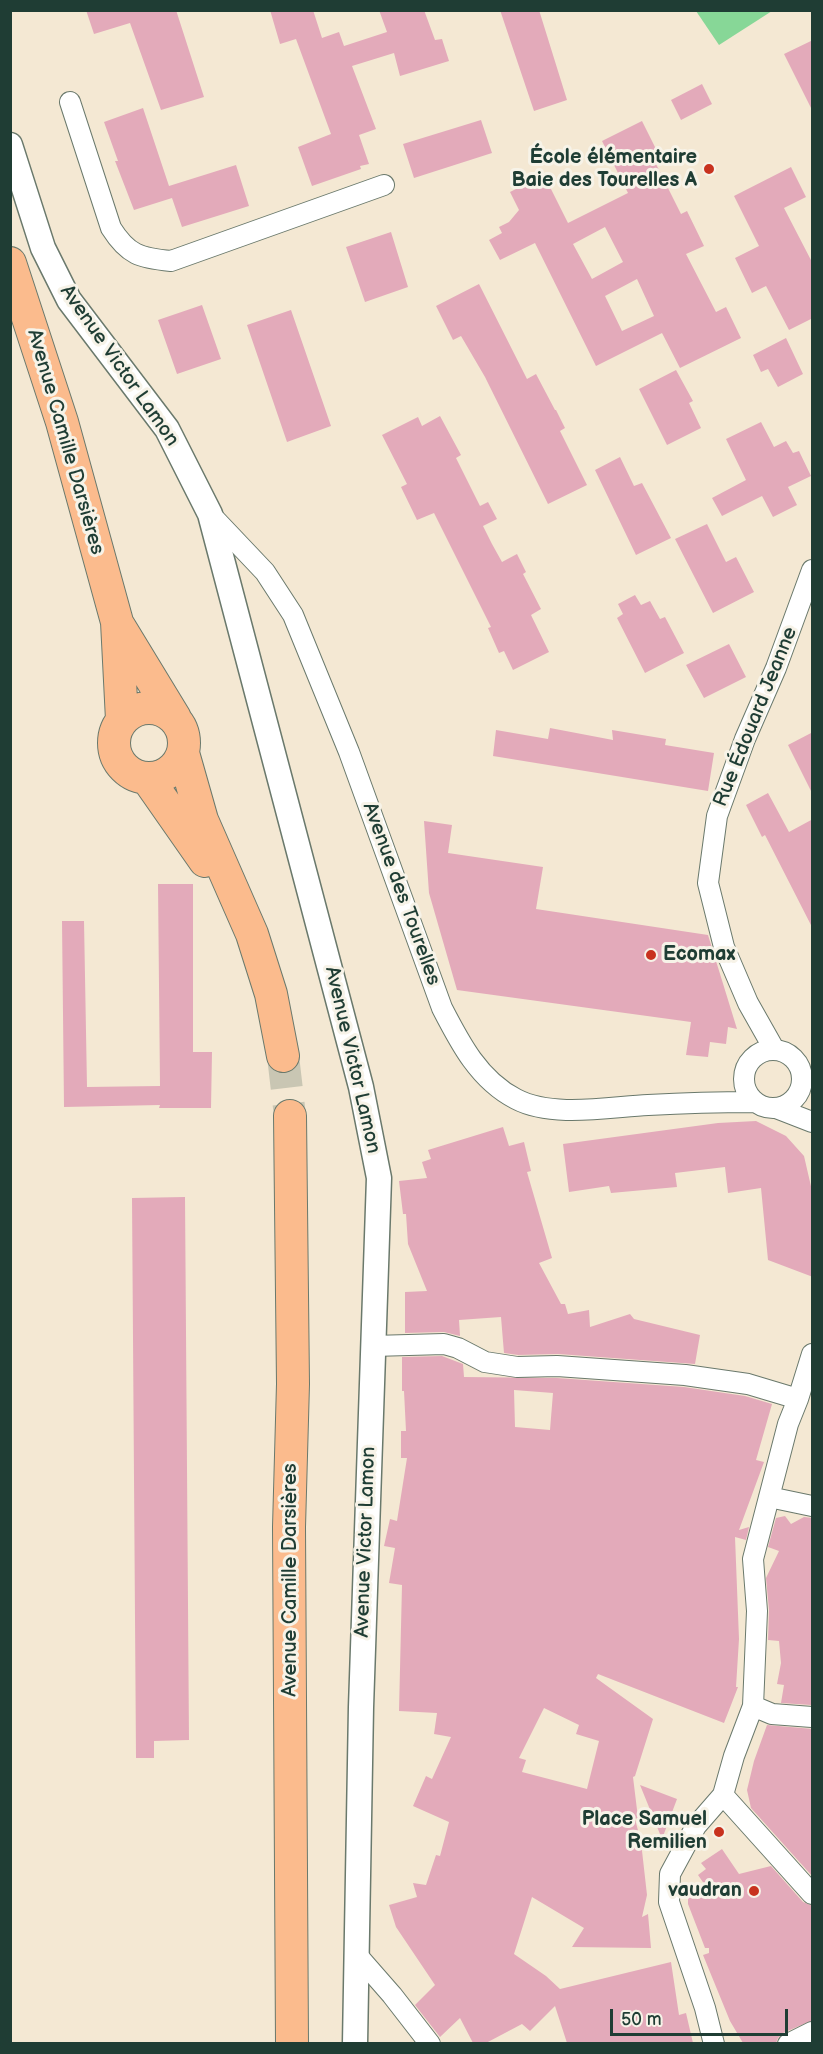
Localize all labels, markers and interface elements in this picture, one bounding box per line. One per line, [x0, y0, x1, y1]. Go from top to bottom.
place label: École élémentaire Baie des Tourelles A [511, 146, 697, 193]
marker: École élémentaire Baie des Tourelles A [702, 162, 716, 176]
street label: Avenue Victor Lamon [54, 281, 184, 451]
street label: Avenue Camille Darsières [21, 327, 109, 557]
street label: Rue Édouard Jeanne [709, 624, 803, 810]
street label: Avenue des Tourelles [357, 799, 445, 989]
place label: Ecomax [663, 943, 735, 967]
marker: Ecomax [644, 948, 658, 962]
street label: Avenue Victor Lamon [319, 964, 385, 1156]
street label: Avenue Victor Lamon [351, 1446, 381, 1638]
street label: Avenue Camille Darsières [279, 1463, 303, 1697]
place label: Place Samuel Remilien [582, 1808, 707, 1855]
marker: Place Samuel Remilien [712, 1825, 726, 1839]
place label: vaudran [668, 1879, 742, 1903]
marker: vaudran [747, 1884, 761, 1898]
scale bar [613, 1997, 792, 2035]
text: 50 m [621, 2009, 662, 2030]

